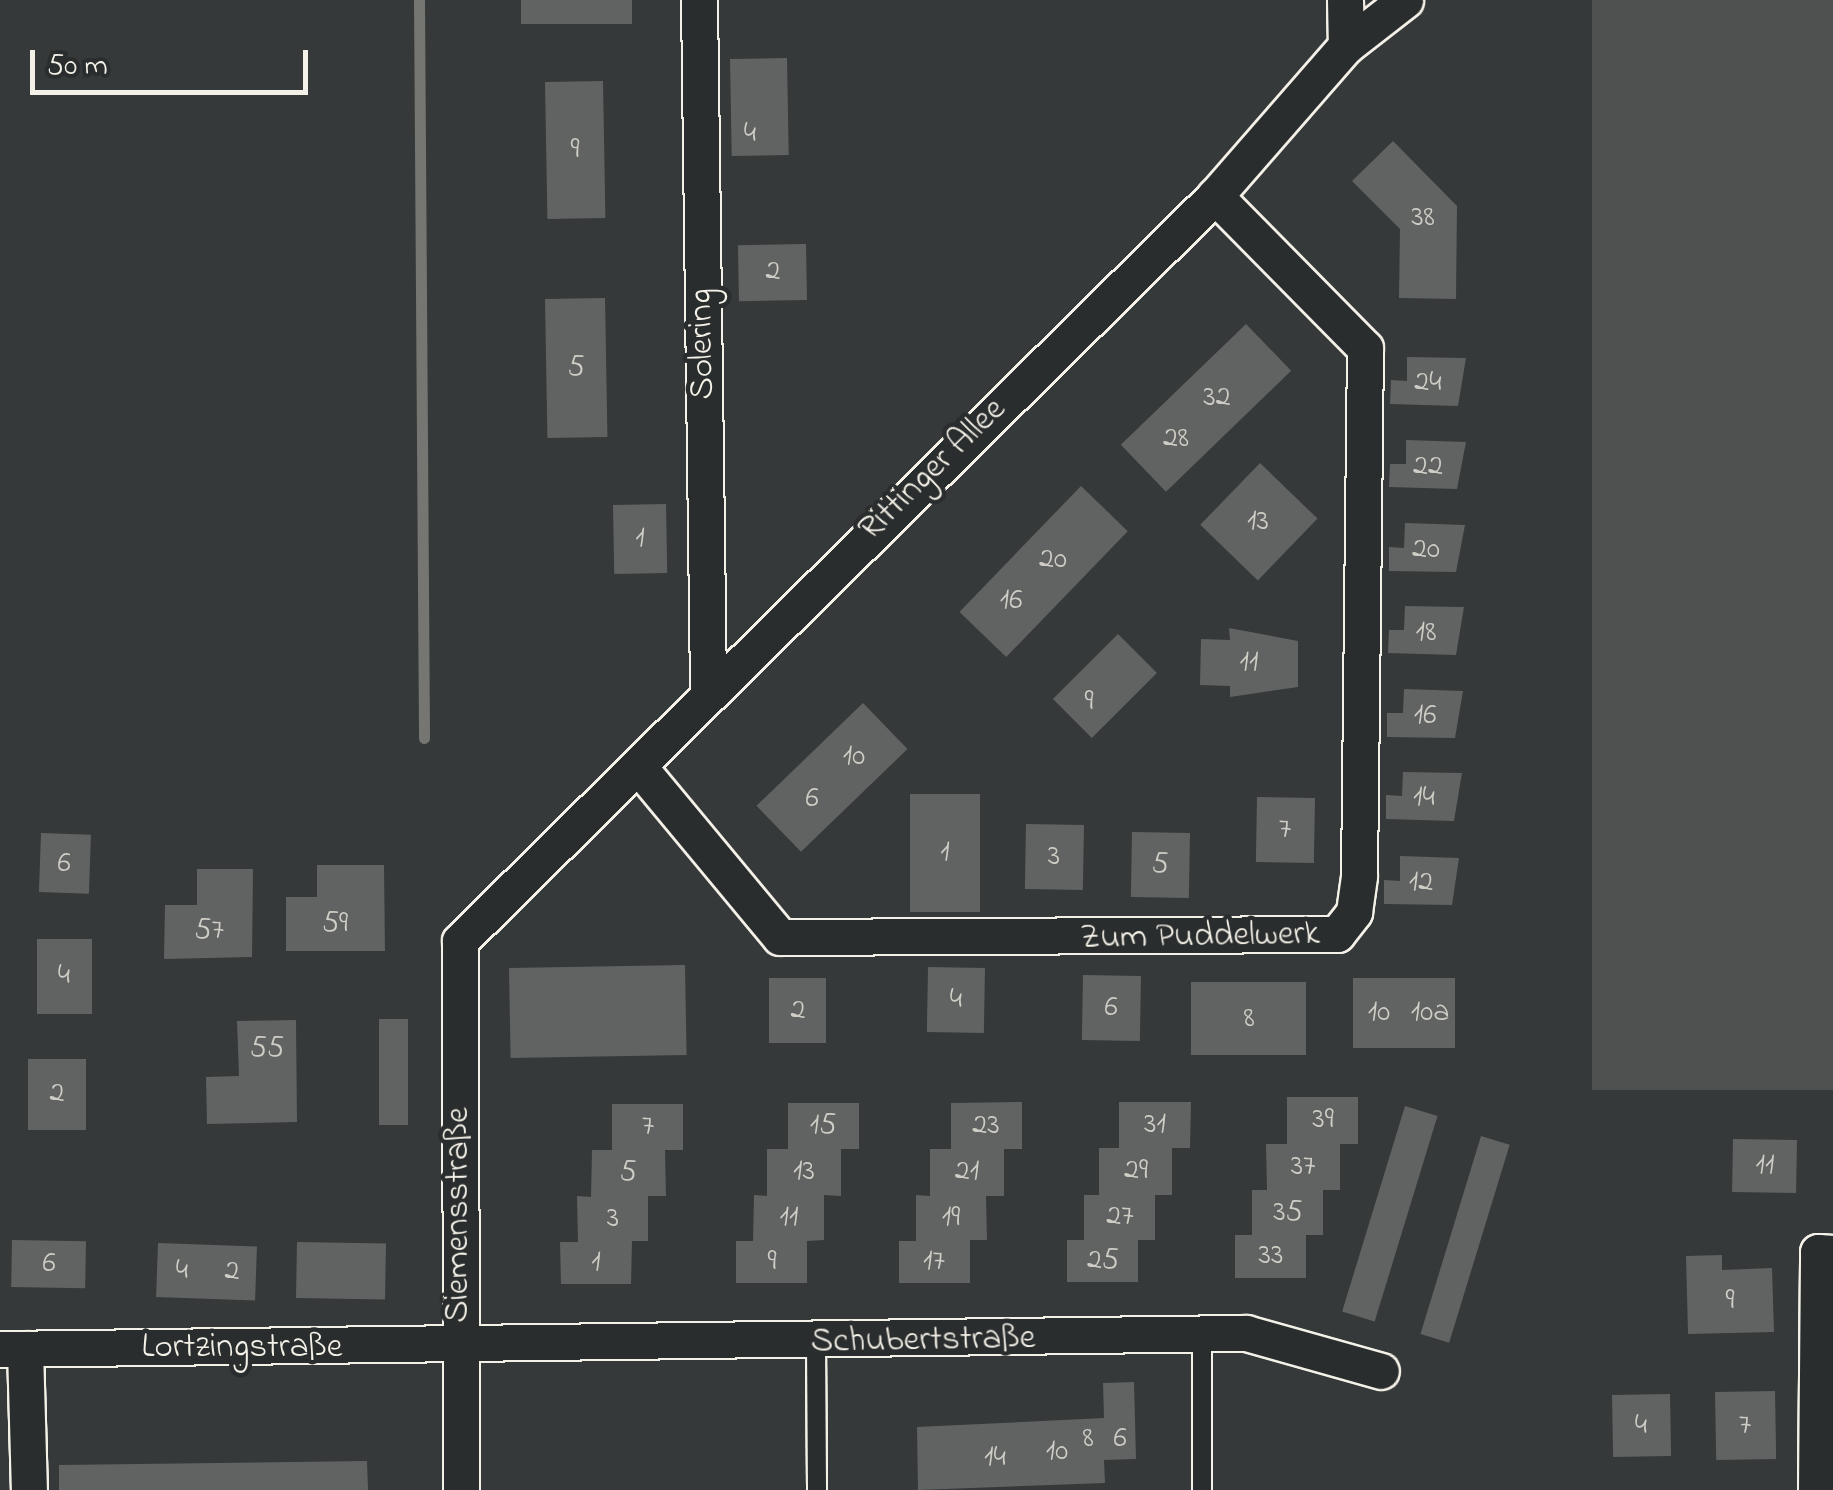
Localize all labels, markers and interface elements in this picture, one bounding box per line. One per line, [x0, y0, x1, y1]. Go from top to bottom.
scale bar [35, 30, 312, 92]
text: 50 m [47, 45, 108, 89]
house number: 4 [744, 116, 756, 152]
house number: 9 [570, 132, 580, 168]
house number: 38 [1411, 200, 1435, 236]
house number: 2 [766, 254, 780, 290]
street label: Solering [681, 288, 725, 400]
house number: 5 [567, 350, 585, 386]
house number: 24 [1414, 365, 1442, 401]
house number: 32 [1203, 380, 1231, 416]
street label: Rittinger Allee [851, 389, 1015, 551]
house number: 28 [1163, 421, 1189, 457]
house number: 22 [1413, 449, 1443, 485]
house number: 13 [1247, 504, 1269, 540]
house number: 1 [635, 521, 645, 557]
house number: 20 [1412, 532, 1440, 568]
house number: 20 [1039, 542, 1067, 578]
house number: 16 [1000, 583, 1022, 619]
house number: 18 [1416, 615, 1436, 651]
house number: 11 [1239, 645, 1259, 681]
house number: 9 [1084, 684, 1094, 720]
house number: 16 [1414, 698, 1436, 734]
house number: 10 [843, 739, 865, 775]
house number: 14 [1413, 780, 1435, 816]
house number: 6 [805, 781, 819, 817]
house number: 7 [1279, 812, 1291, 848]
house number: 1 [940, 835, 950, 871]
house number: 3 [1048, 839, 1060, 875]
house number: 6 [57, 846, 71, 882]
house number: 5 [1151, 847, 1169, 883]
house number: 12 [1409, 865, 1433, 901]
house number: 59 [322, 906, 348, 942]
house number: 57 [194, 913, 224, 949]
street label: Zum Puddelwerk [1080, 914, 1320, 960]
house number: 4 [58, 958, 70, 994]
house number: 4 [950, 982, 962, 1018]
house number: 6 [1104, 990, 1118, 1026]
house number: 2 [791, 993, 805, 1029]
house number: 10 [1368, 995, 1390, 1031]
house number: 10a [1411, 995, 1449, 1031]
house number: 8 [1243, 1001, 1255, 1037]
house number: 55 [250, 1031, 284, 1067]
house number: 2 [50, 1076, 64, 1112]
house number: 39 [1312, 1102, 1334, 1138]
street label: Siemensstraße [438, 1107, 480, 1323]
house number: 31 [1144, 1107, 1166, 1143]
house number: 15 [810, 1108, 836, 1144]
house number: 23 [972, 1108, 1000, 1144]
house number: 7 [642, 1109, 654, 1145]
house number: 11 [1755, 1148, 1775, 1184]
house number: 37 [1291, 1149, 1315, 1185]
house number: 29 [1124, 1153, 1148, 1189]
house number: 13 [793, 1154, 815, 1190]
house number: 21 [955, 1154, 979, 1190]
house number: 5 [619, 1155, 637, 1191]
house number: 35 [1273, 1195, 1303, 1231]
house number: 27 [1106, 1199, 1134, 1235]
house number: 11 [779, 1200, 799, 1236]
house number: 19 [942, 1200, 960, 1236]
house number: 3 [607, 1201, 619, 1237]
house number: 33 [1259, 1238, 1283, 1274]
house number: 25 [1087, 1243, 1119, 1279]
house number: 9 [767, 1244, 777, 1280]
house number: 17 [923, 1244, 945, 1280]
house number: 1 [591, 1245, 601, 1281]
house number: 6 [42, 1246, 56, 1282]
house number: 4 [176, 1253, 188, 1289]
house number: 2 [225, 1254, 239, 1290]
house number: 9 [1725, 1283, 1735, 1319]
street label: Schubertstraße [810, 1318, 1036, 1364]
street label: Lortzingstraße [141, 1327, 343, 1369]
house number: 4 [1635, 1408, 1647, 1444]
house number: 7 [1739, 1408, 1751, 1444]
house number: 8 [1082, 1421, 1094, 1457]
house number: 6 [1113, 1421, 1127, 1457]
house number: 10 [1046, 1434, 1068, 1470]
house number: 14 [984, 1440, 1006, 1476]

